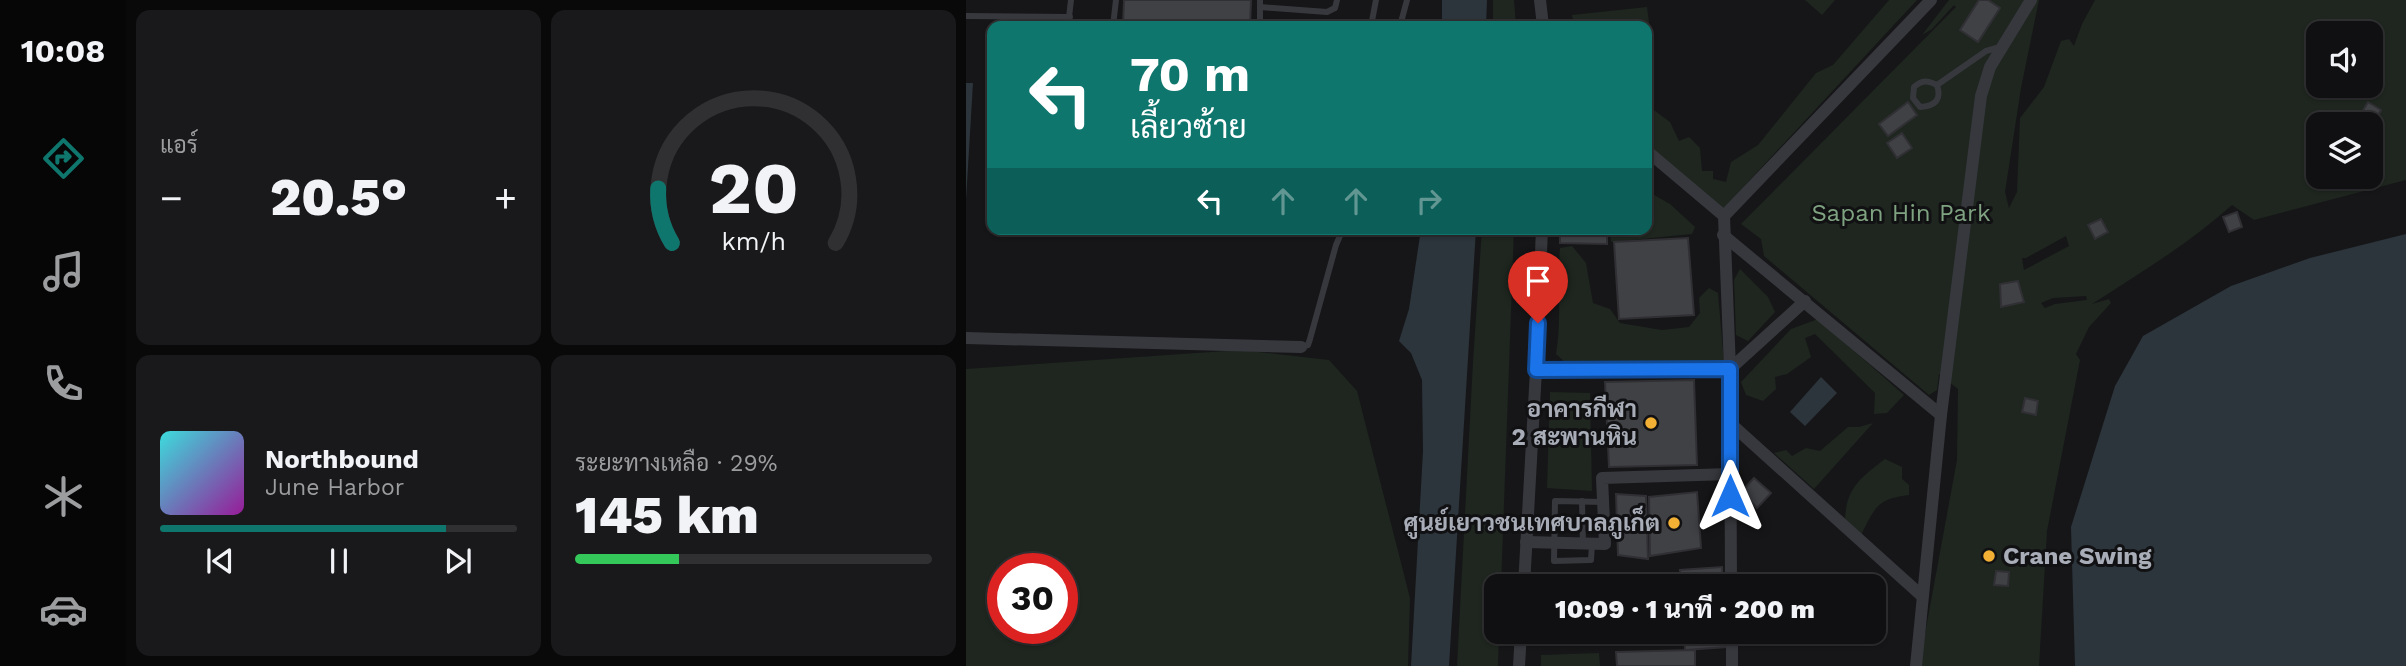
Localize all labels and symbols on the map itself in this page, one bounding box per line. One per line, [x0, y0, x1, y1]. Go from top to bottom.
park label: Sapan Hin Park [1811, 199, 1991, 227]
pin [1508, 251, 1568, 323]
place label: อาคารกีฬา 2 สะพานหิน [1512, 394, 1637, 451]
marker: อาคารกีฬา 2 สะพานหิน [1643, 415, 1659, 431]
position arrow [1693, 459, 1767, 533]
place label: ศูนย์เยาวชนเทศบาลภูเก็ต [1403, 505, 1660, 539]
marker: ศูนย์เยาวชนเทศบาลภูเก็ต [1666, 515, 1682, 531]
place label: Crane Swing [2003, 542, 2152, 570]
marker: Crane Swing [1981, 548, 1997, 564]
speed limit sign: 30 [987, 553, 1078, 644]

